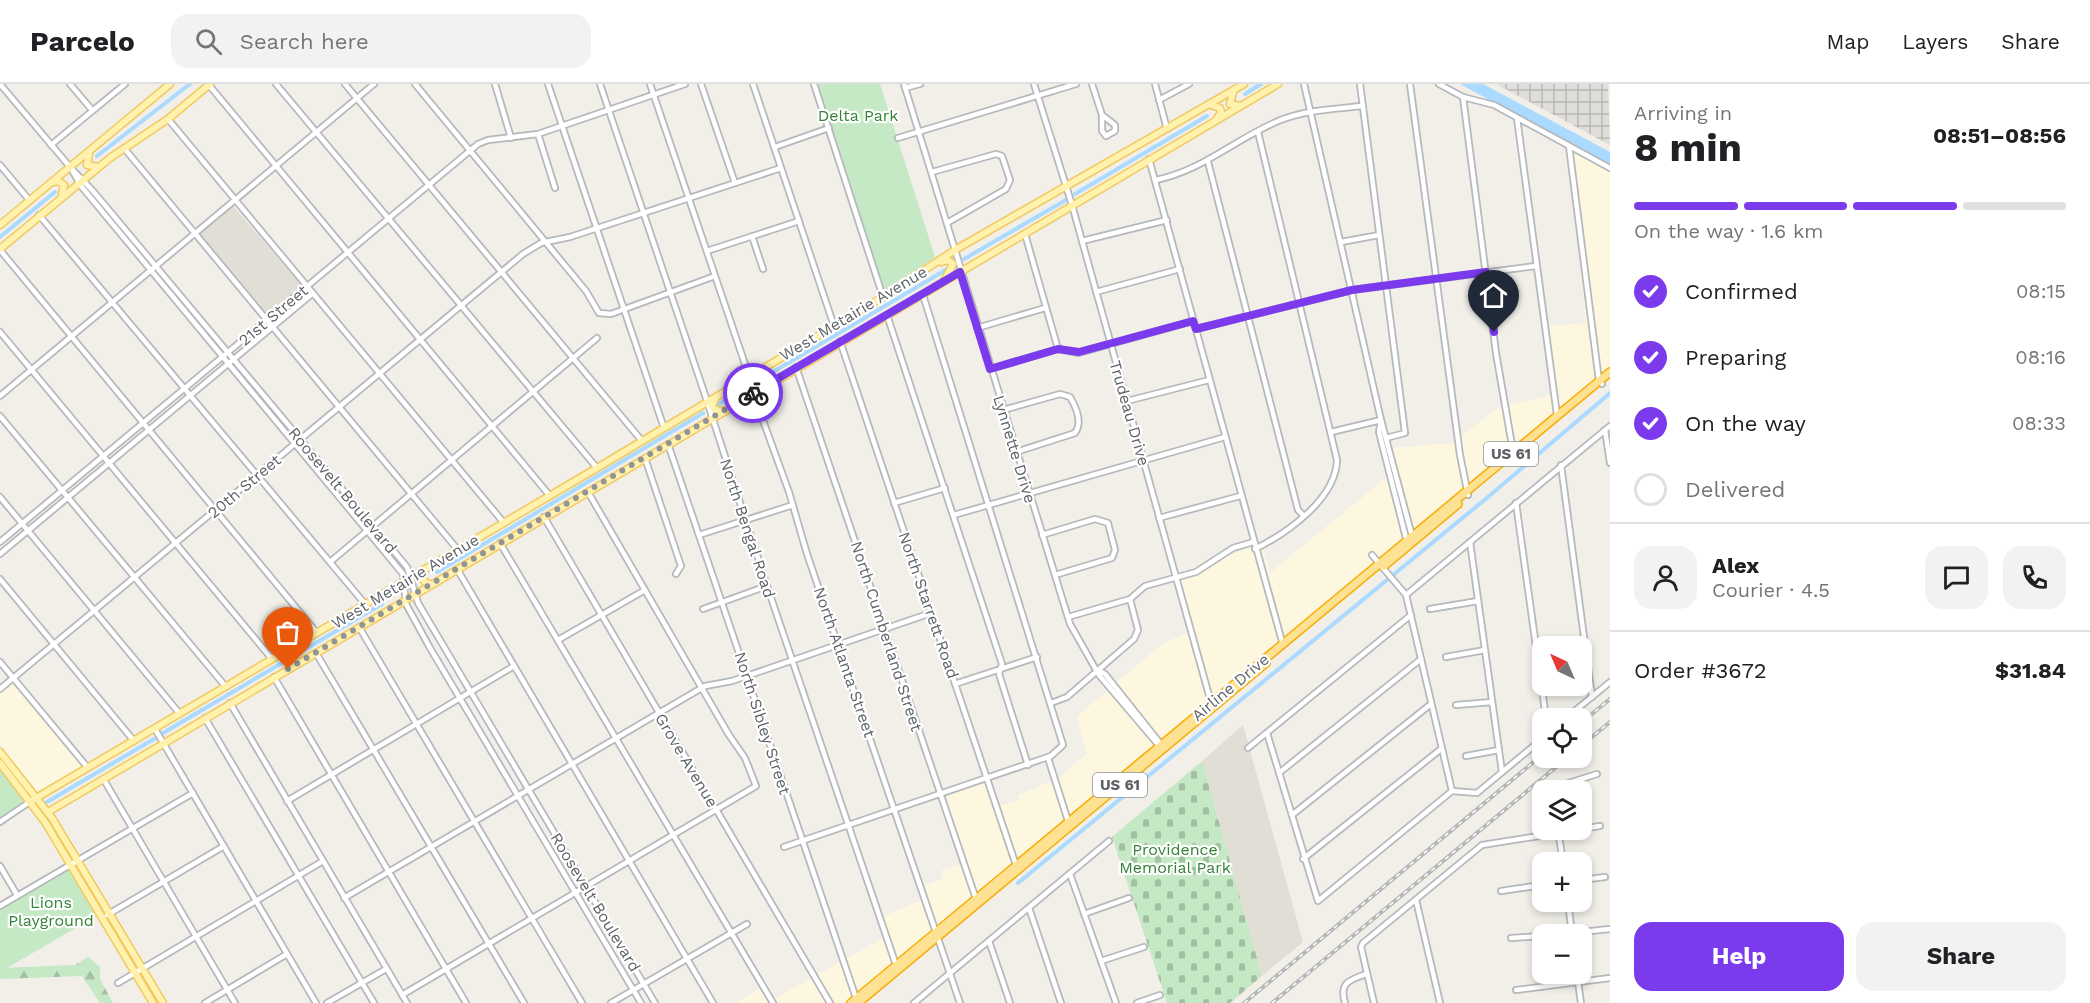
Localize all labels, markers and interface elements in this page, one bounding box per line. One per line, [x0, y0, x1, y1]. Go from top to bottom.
search box [171, 14, 591, 68]
text: Parcelo [30, 25, 135, 58]
icon: search [192, 25, 225, 58]
text: Search here [240, 29, 369, 54]
text: Map [1826, 29, 1869, 54]
text: Layers [1902, 29, 1968, 54]
text: Share [2001, 29, 2060, 54]
text: Arriving in [1634, 101, 1732, 125]
park label: Delta Park [818, 106, 898, 125]
text: 08:51–08:56 [1933, 123, 2066, 148]
text: 8 min [1634, 125, 1742, 170]
text: On the way · 1.6 km [1634, 219, 1823, 243]
street label: West Metairie Avenue [776, 262, 930, 365]
pin [1468, 270, 1519, 332]
icon: check [1634, 275, 1667, 308]
icon: home [1477, 279, 1510, 312]
text: Confirmed [1685, 279, 1798, 304]
text: 08:15 [2016, 279, 2066, 303]
street label: 21st Street [235, 281, 312, 350]
icon: check [1634, 341, 1667, 374]
text: Preparing [1685, 345, 1786, 370]
text: 08:16 [2015, 345, 2066, 369]
street label: Trudeau Drive [1105, 358, 1154, 468]
courier [723, 363, 783, 423]
icon: bike [737, 377, 770, 410]
street label: Lynnette Drive [989, 393, 1040, 506]
icon: check [1634, 407, 1667, 440]
text: On the way [1685, 411, 1806, 436]
text: 08:33 [2012, 411, 2066, 435]
street label: Roosevelt Boulevard [284, 423, 401, 557]
road number: US 61 [1484, 442, 1538, 466]
street label: 20th Street [204, 450, 285, 522]
street label: North Bengal Road [716, 456, 779, 600]
text: Delivered [1685, 477, 1785, 502]
street label: North Starrett Road [894, 529, 963, 681]
street label: West Metairie Avenue [328, 530, 482, 633]
street label: North Cumberland Street [847, 539, 926, 734]
button: person [1634, 546, 1697, 609]
button: chat [1925, 546, 1988, 609]
button: phone [2003, 546, 2066, 609]
text: Alex [1712, 553, 1759, 578]
text: Courier · 4.5 [1712, 578, 1830, 602]
street label: North Atlanta Street [810, 584, 879, 740]
pin [262, 607, 313, 669]
icon: bag [271, 616, 304, 649]
north arrow [1532, 636, 1592, 696]
map controls [1532, 636, 1592, 984]
street label: North Sibley Street [730, 649, 795, 797]
street label: Airline Drive [1188, 650, 1273, 725]
text: Order #3672 [1634, 658, 1767, 683]
text: $31.84 [1995, 658, 2066, 683]
button: locate [1532, 708, 1592, 768]
street label: Grove Avenue [651, 710, 722, 811]
road number: US 61 [1093, 773, 1147, 797]
button: layers [1532, 780, 1592, 840]
street label: Roosevelt Boulevard [547, 829, 645, 975]
park label: Providence Memorial Park [1119, 840, 1231, 877]
button: + [1532, 852, 1592, 912]
park label: Lions Playground [8, 893, 94, 930]
button: Help [1634, 922, 1844, 991]
button: Share [1856, 922, 2066, 991]
button: − [1532, 924, 1592, 984]

